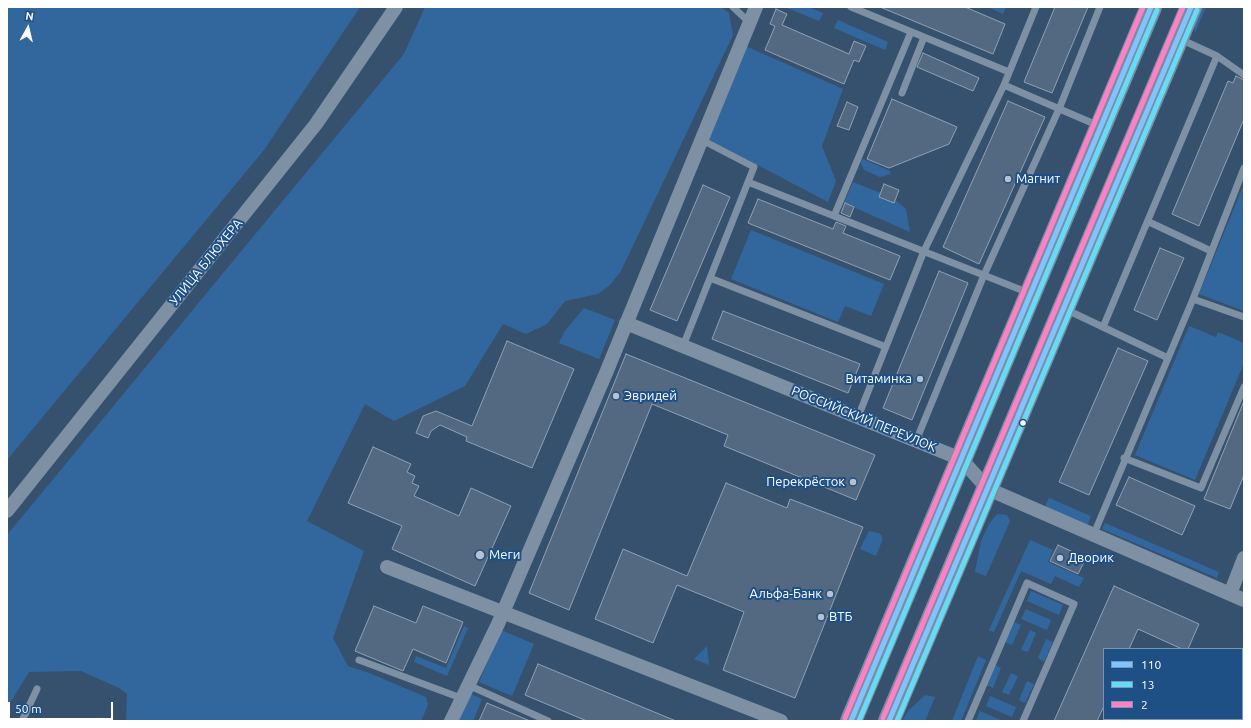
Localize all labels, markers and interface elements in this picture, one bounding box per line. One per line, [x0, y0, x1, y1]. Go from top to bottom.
north arrow [8, 8, 48, 48]
text: N [25, 10, 35, 23]
place label: Магнит [1016, 171, 1060, 187]
marker: Магнит [1003, 174, 1013, 184]
street label: УЛИЦА БЛЮХЕРА [166, 216, 246, 308]
place label: Витаминка [845, 371, 912, 387]
marker: Витаминка [915, 374, 925, 384]
street label: РОССИЙСКИЙ ПЕРЕУЛОК [789, 383, 939, 455]
place label: Эвридей [624, 388, 677, 404]
marker: Эвридей [611, 391, 621, 401]
unlabelled marker [1018, 418, 1028, 428]
place label: Перекрёсток [766, 474, 845, 490]
marker: Перекрёсток [848, 477, 858, 487]
place label: Меги [489, 547, 520, 563]
marker: Меги [474, 549, 486, 561]
place label: Дворик [1068, 550, 1114, 566]
marker: Дворик [1055, 553, 1065, 563]
place label: Альфа-Банк [750, 586, 822, 602]
marker: Альфа-Банк [825, 589, 835, 599]
place label: ВТБ [829, 609, 852, 625]
marker: ВТБ [816, 612, 826, 622]
legend [1103, 648, 1243, 720]
text: 110 [1141, 658, 1161, 671]
text: 13 [1141, 678, 1155, 691]
scale bar [10, 694, 115, 720]
text: 2 [1141, 698, 1148, 711]
text: 50 m [15, 702, 42, 715]

